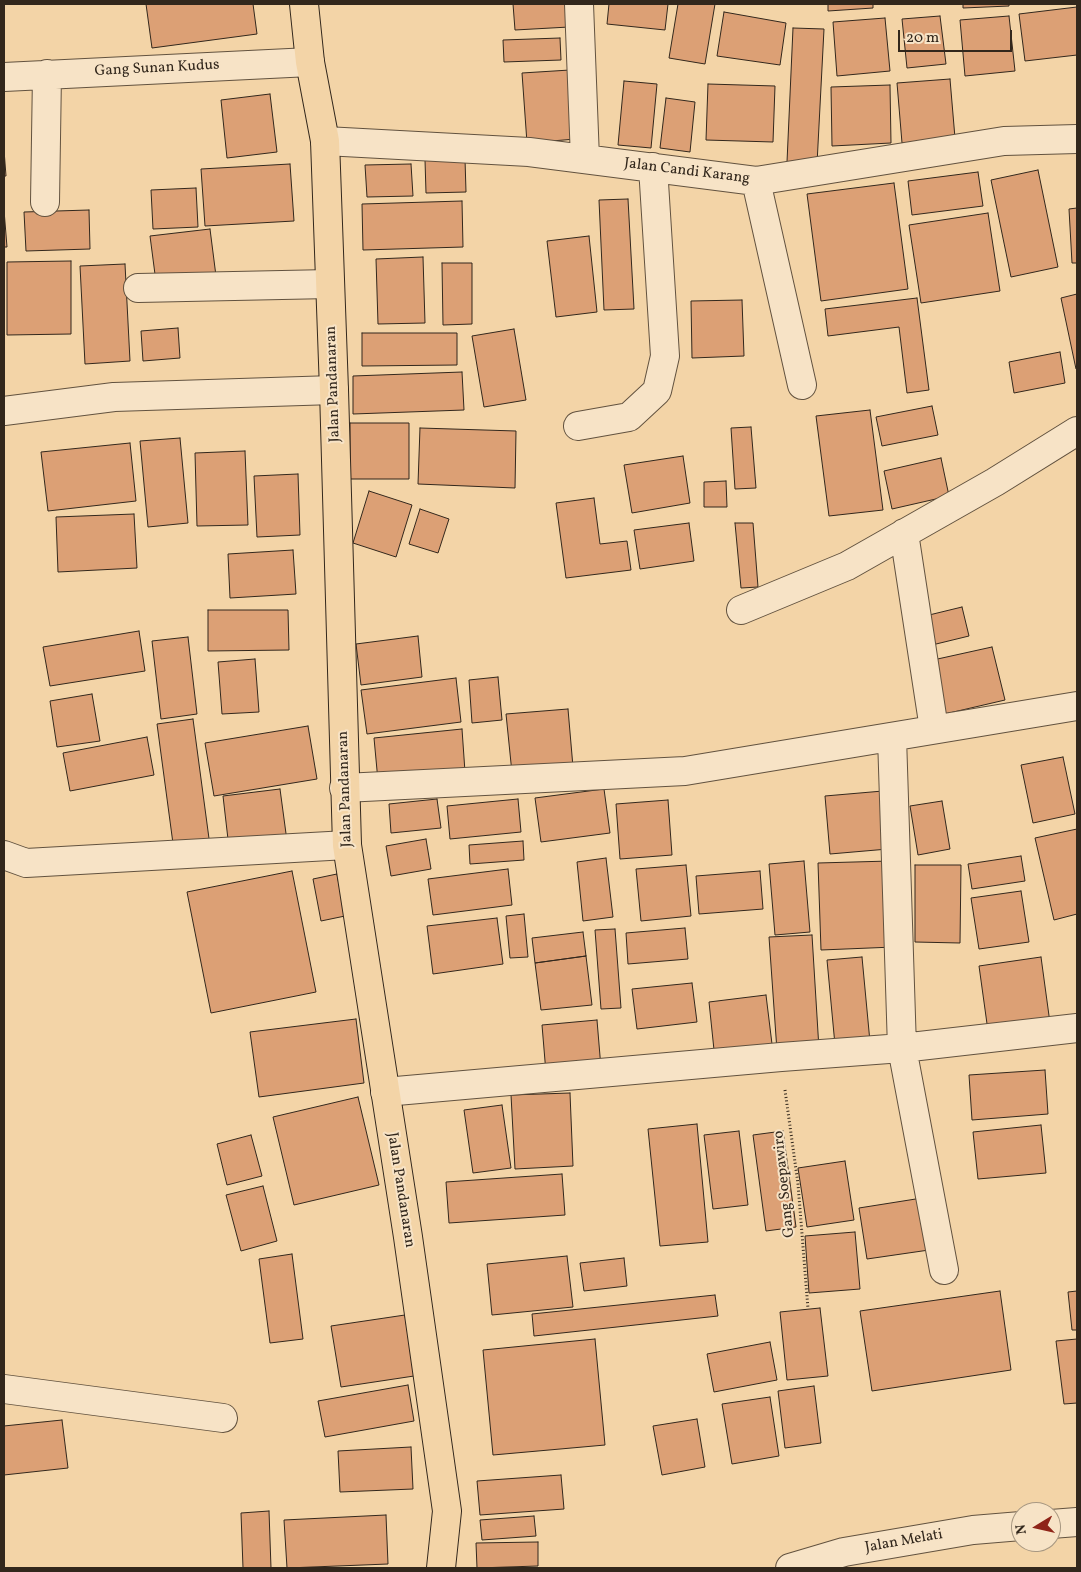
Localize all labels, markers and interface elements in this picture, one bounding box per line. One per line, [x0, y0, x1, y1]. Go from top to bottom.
scale bar [901, 20, 1015, 52]
text: 20 m [906, 28, 939, 49]
street label: Gang Sunan Kudus [94, 57, 220, 81]
street label: Jalan Candi Karang [623, 155, 751, 189]
street label: Jalan Pandanaran [323, 325, 345, 443]
street label: Jalan Pandanaran [335, 730, 357, 848]
street label: Gang Soepawiro [770, 1130, 800, 1238]
street label: Jalan Pandanaran [382, 1131, 418, 1249]
north arrow [1011, 1502, 1061, 1552]
text: N [1012, 1523, 1032, 1536]
street label: Jalan Melati [864, 1526, 944, 1558]

